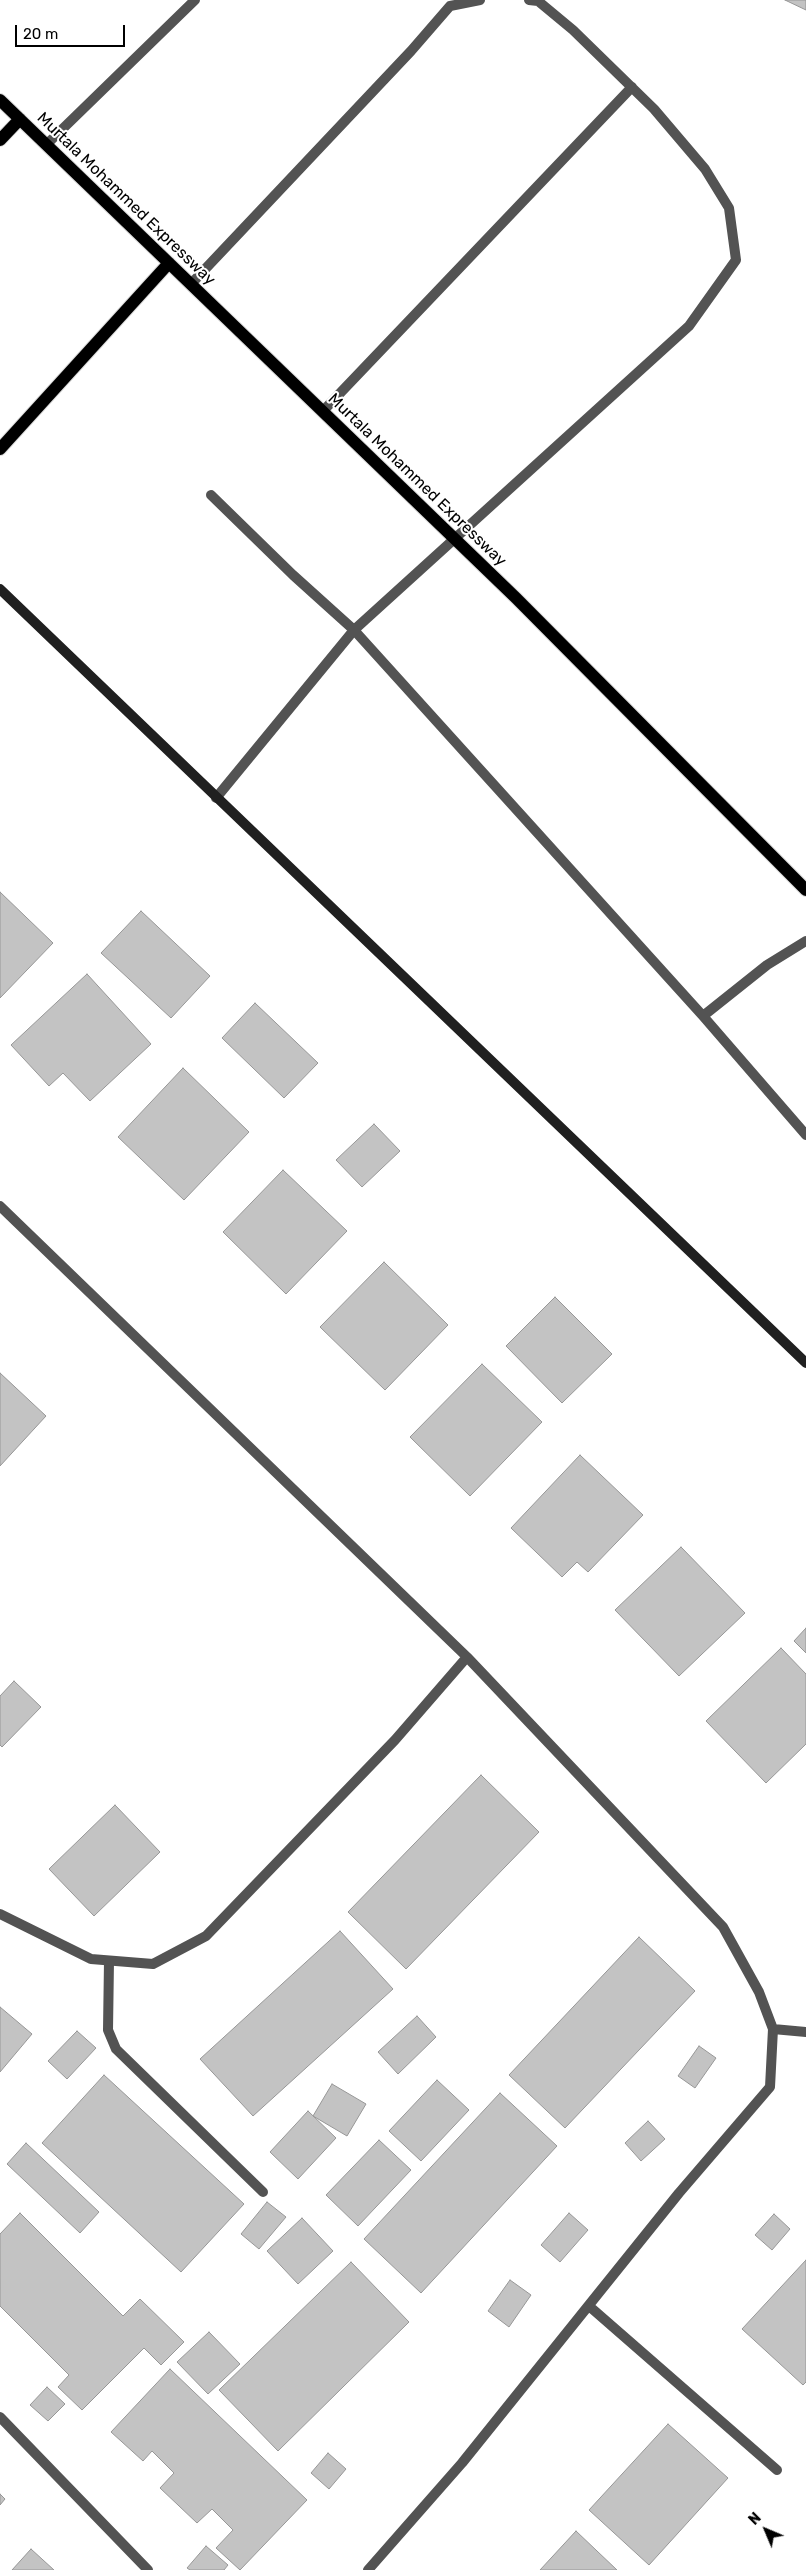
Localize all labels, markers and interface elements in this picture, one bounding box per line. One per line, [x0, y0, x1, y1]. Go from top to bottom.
scale bar [18, 15, 128, 47]
text: 20 m [23, 25, 58, 43]
street label: Murtala Mohammed Expressway [33, 109, 219, 289]
street label: Murtala Mohammed Expressway [324, 390, 510, 570]
north arrow [741, 2505, 791, 2555]
text: N [745, 2509, 765, 2529]

